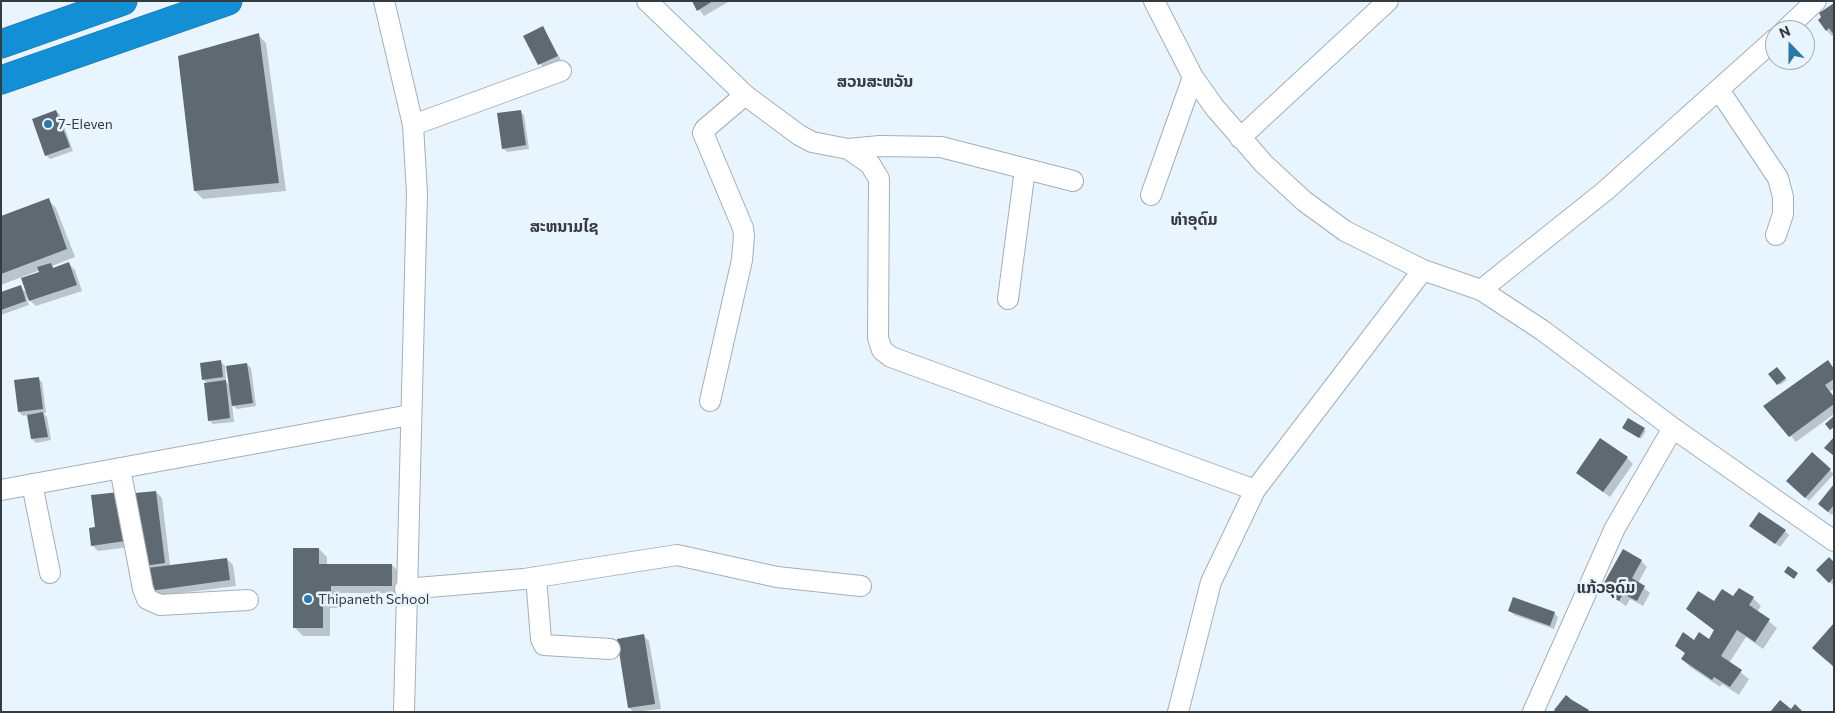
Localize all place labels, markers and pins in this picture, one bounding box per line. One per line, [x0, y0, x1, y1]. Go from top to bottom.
place label: 7-Eleven [58, 116, 113, 132]
marker: 7-Eleven [42, 118, 54, 130]
place label: Thipaneth School [318, 591, 429, 607]
marker: Thipaneth School [302, 593, 314, 605]

